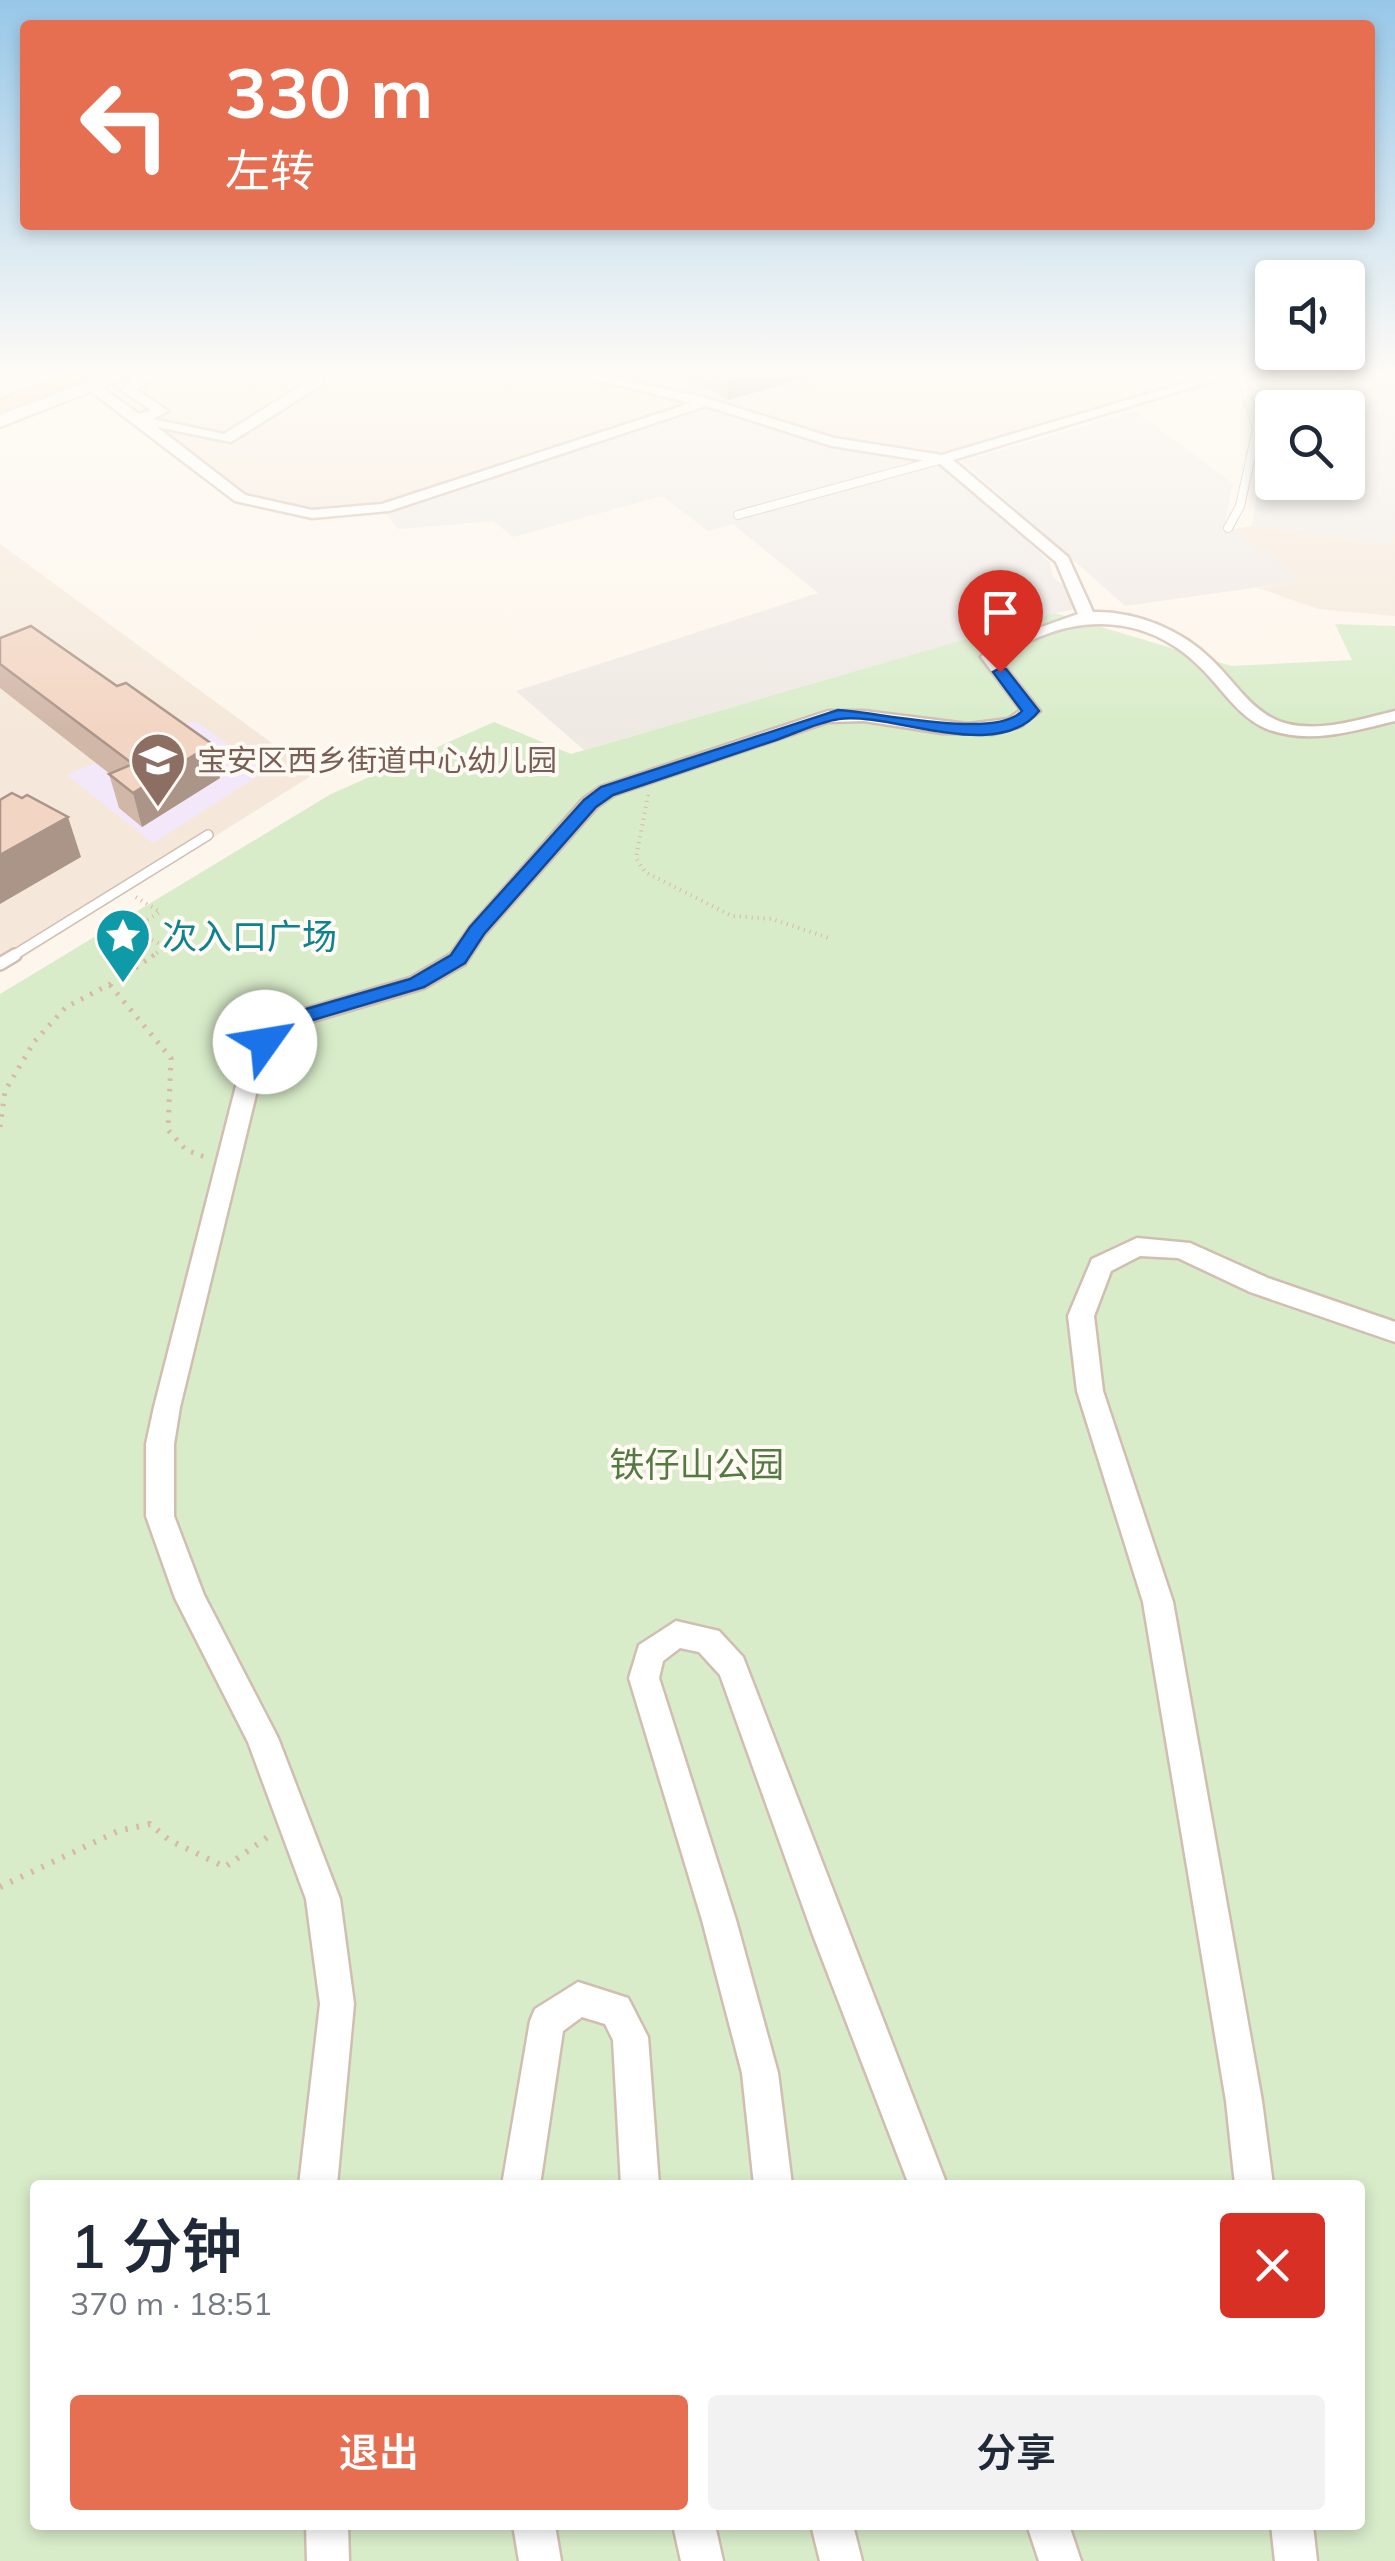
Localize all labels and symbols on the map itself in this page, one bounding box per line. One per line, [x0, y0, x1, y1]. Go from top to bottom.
pin [958, 570, 1043, 673]
school or university icon: 宝安区西乡街道中心幼儿园 [128, 730, 188, 809]
place label: 宝安区西乡街道中心幼儿园 [197, 741, 557, 779]
place icon: 次入口广场 [93, 906, 153, 985]
place label: 次入口广场 [162, 914, 337, 958]
position arrow [213, 990, 317, 1094]
park label: 铁仔山公园 [609, 1442, 785, 1486]

